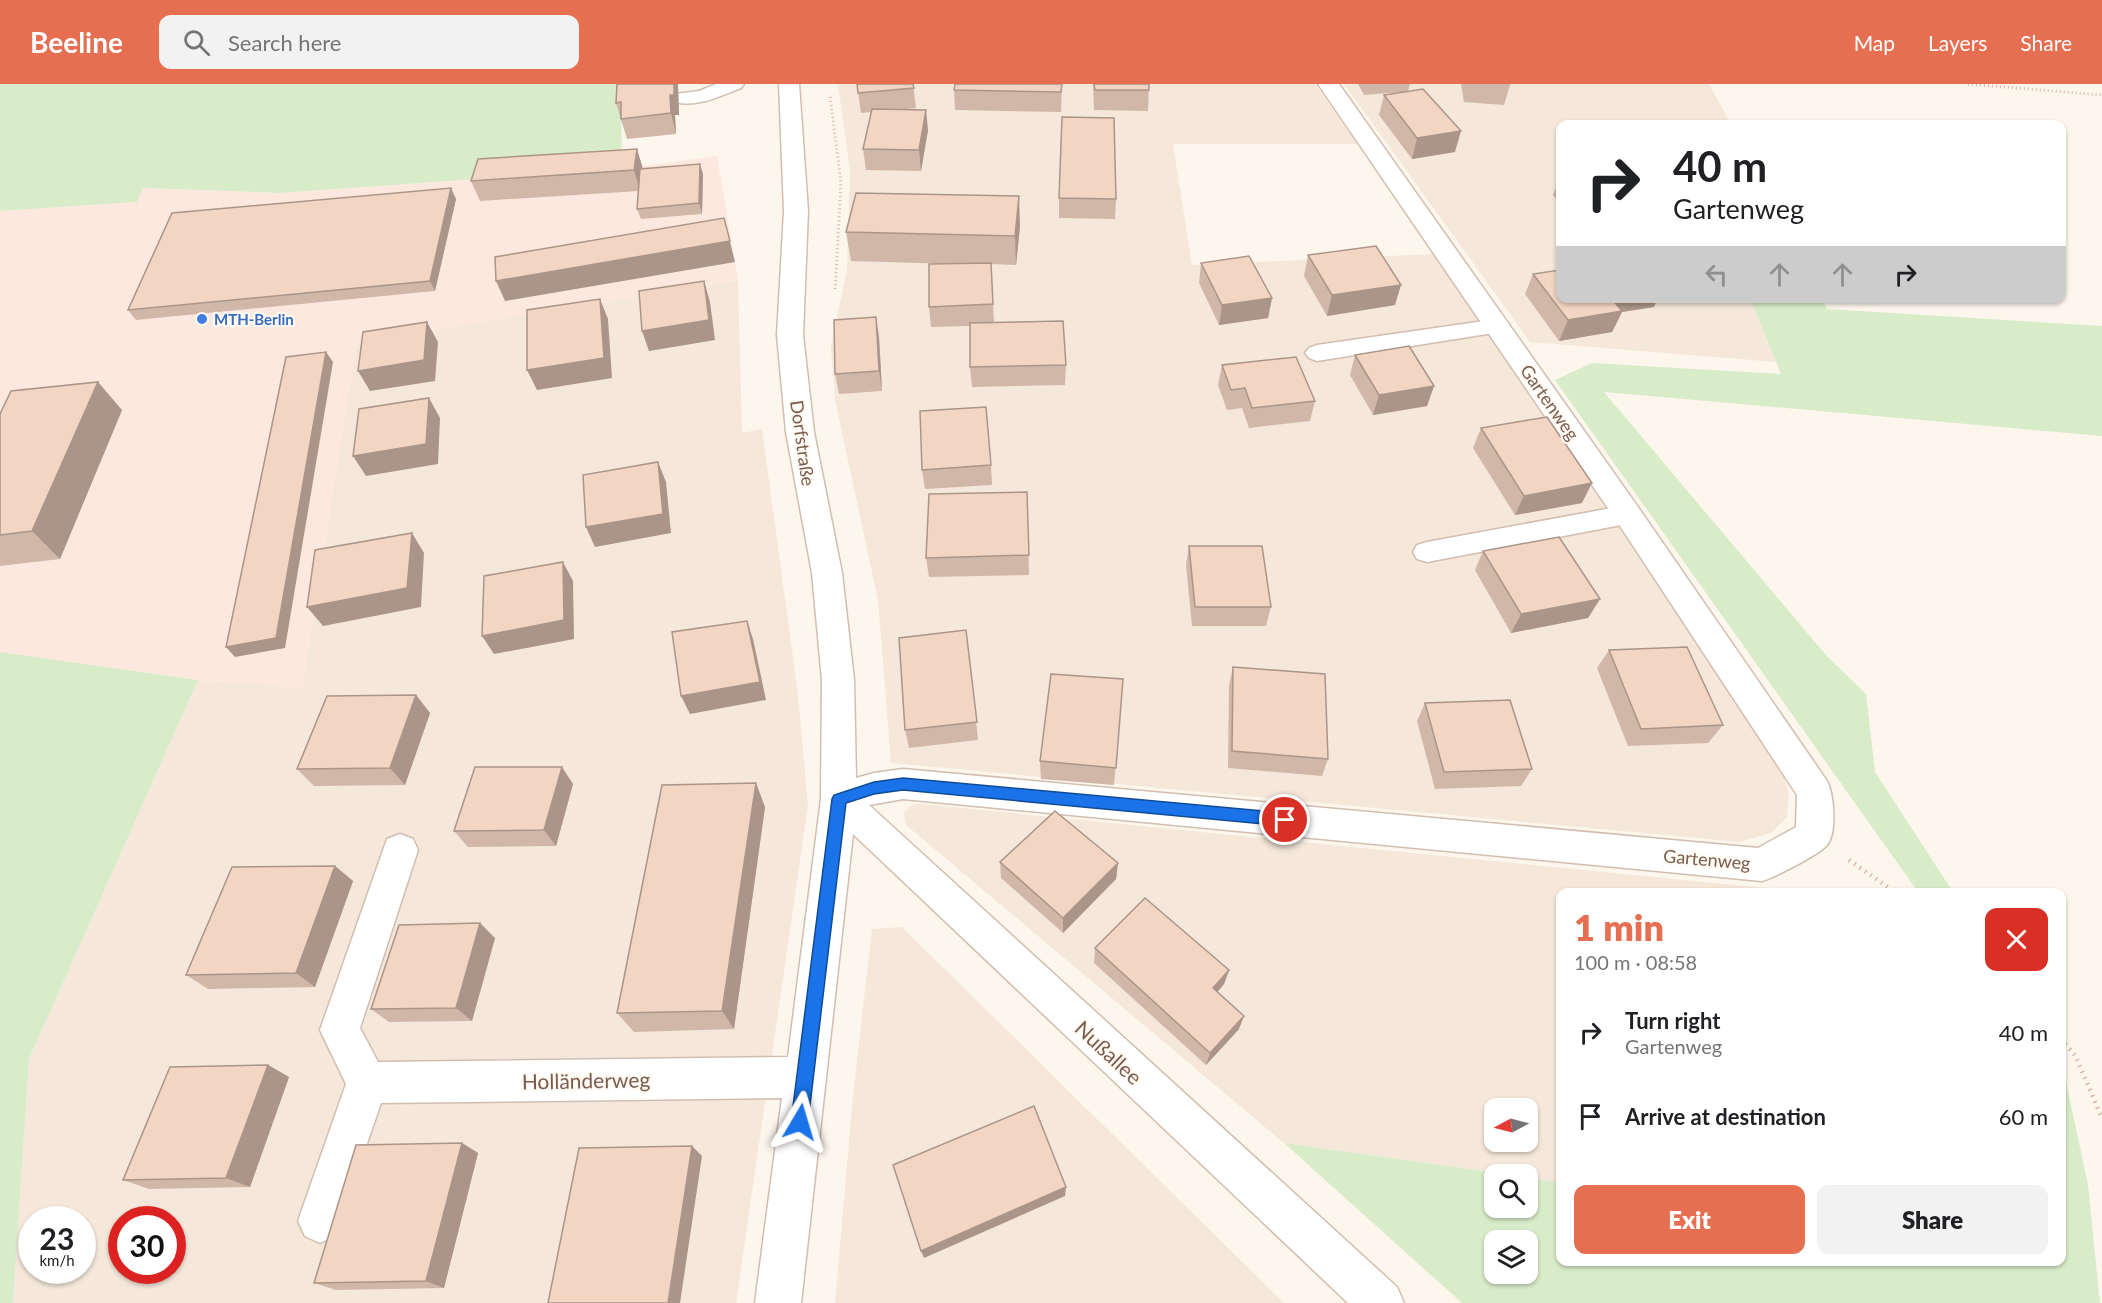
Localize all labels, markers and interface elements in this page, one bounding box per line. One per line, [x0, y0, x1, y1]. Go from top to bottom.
search box [159, 15, 579, 69]
text: Beeline [30, 25, 123, 59]
icon: search [180, 26, 213, 59]
text: Search here [228, 29, 341, 56]
text: Map [1854, 30, 1895, 55]
text: Layers [1928, 30, 1987, 55]
text: Share [2020, 30, 2072, 55]
text: 40 m [1673, 141, 1767, 191]
icon: right [1574, 144, 1652, 222]
text: Gartenweg [1673, 192, 1804, 225]
icon: left [1700, 258, 1733, 291]
icon: ahead [1763, 258, 1796, 291]
icon: ahead [1826, 258, 1859, 291]
icon: right [1889, 258, 1922, 291]
place label: MTH-Berlin [214, 310, 294, 328]
marker: MTH-Berlin [195, 312, 209, 326]
street label: Gartenweg [1516, 360, 1584, 444]
street label: Dorfstraße [786, 399, 820, 487]
pin [1259, 794, 1310, 845]
icon: arrive [1268, 803, 1301, 836]
street label: Gartenweg [1663, 844, 1751, 874]
text: 1 min [1574, 905, 1664, 949]
button: close [1985, 908, 2048, 971]
text: 100 m · 08:58 [1574, 950, 1697, 974]
text: Turn right [1625, 1007, 1720, 1034]
street label: Nußallee [1070, 1015, 1148, 1089]
icon: right [1574, 1016, 1607, 1049]
text: 40 m [1999, 1019, 2048, 1046]
text: Gartenweg [1625, 1034, 1722, 1058]
street label: Holländerweg [522, 1066, 651, 1094]
position arrow [768, 1090, 832, 1154]
north arrow [1484, 1098, 1538, 1152]
map controls [1484, 1098, 1538, 1284]
icon: arrive [1574, 1100, 1607, 1133]
text: Arrive at destination [1625, 1103, 1826, 1130]
text: 60 m [1999, 1103, 2048, 1130]
button: search [1484, 1164, 1538, 1218]
button: Exit [1574, 1185, 1805, 1254]
button: Share [1817, 1185, 2048, 1254]
speed limit sign: 30 [108, 1206, 186, 1284]
text: 23 [40, 1220, 74, 1256]
button: layers [1484, 1230, 1538, 1284]
text: km/h [39, 1251, 75, 1269]

